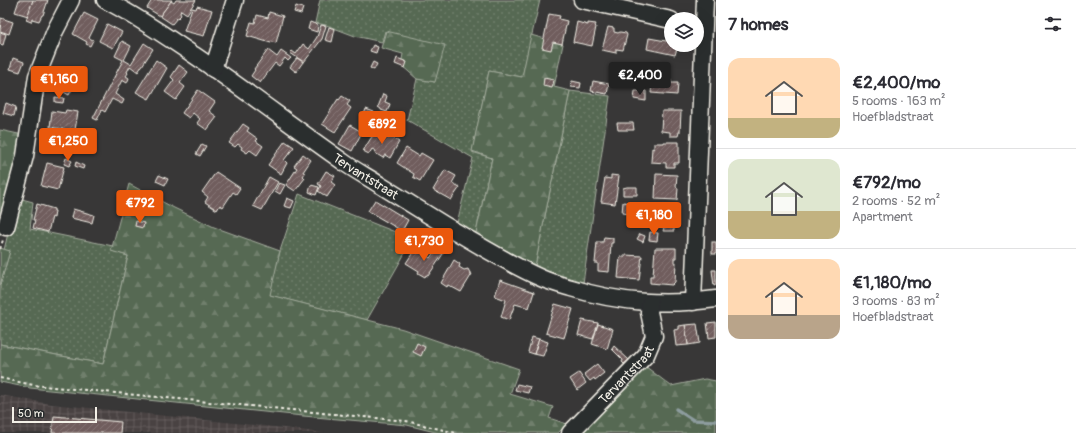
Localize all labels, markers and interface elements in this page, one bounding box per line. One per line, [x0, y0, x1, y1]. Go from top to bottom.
map controls [664, 12, 704, 52]
button: layers [664, 12, 704, 52]
icon: filters [1042, 13, 1064, 35]
text: 7 homes [728, 14, 788, 35]
pin: €2,400 [607, 62, 673, 96]
pin: €1,160 [26, 66, 92, 100]
text: €2,400 [618, 67, 662, 83]
text: €1,160 [40, 71, 78, 87]
text: €2,400/mo [852, 72, 940, 93]
icon: home [760, 74, 808, 122]
text: 5 rooms · 163 m² [852, 93, 946, 109]
text: Hoefbladstraat [852, 109, 933, 125]
pin: €892 [358, 111, 406, 145]
text: €892 [367, 116, 397, 132]
pin: €1,250 [35, 128, 101, 162]
text: €1,250 [48, 133, 88, 149]
street label: Tervantstraat [330, 150, 402, 204]
text: €792/mo [852, 172, 921, 193]
icon: home [760, 175, 808, 223]
pin: €792 [116, 190, 164, 224]
text: 2 rooms · 52 m² [852, 193, 940, 209]
text: €792 [125, 195, 155, 211]
pin: €1,180 [621, 202, 687, 236]
text: €1,180 [635, 207, 673, 223]
text: Apartment [852, 209, 913, 225]
pin: €1,730 [391, 228, 457, 262]
text: €1,730 [404, 233, 444, 249]
text: €1,180/mo [852, 272, 931, 293]
icon: home [760, 275, 808, 323]
text: 3 rooms · 83 m² [852, 293, 940, 309]
text: Hoefbladstraat [852, 309, 933, 325]
street label: Tervantstraat [596, 343, 658, 408]
scale bar [12, 405, 97, 424]
text: 50 m [18, 407, 44, 420]

